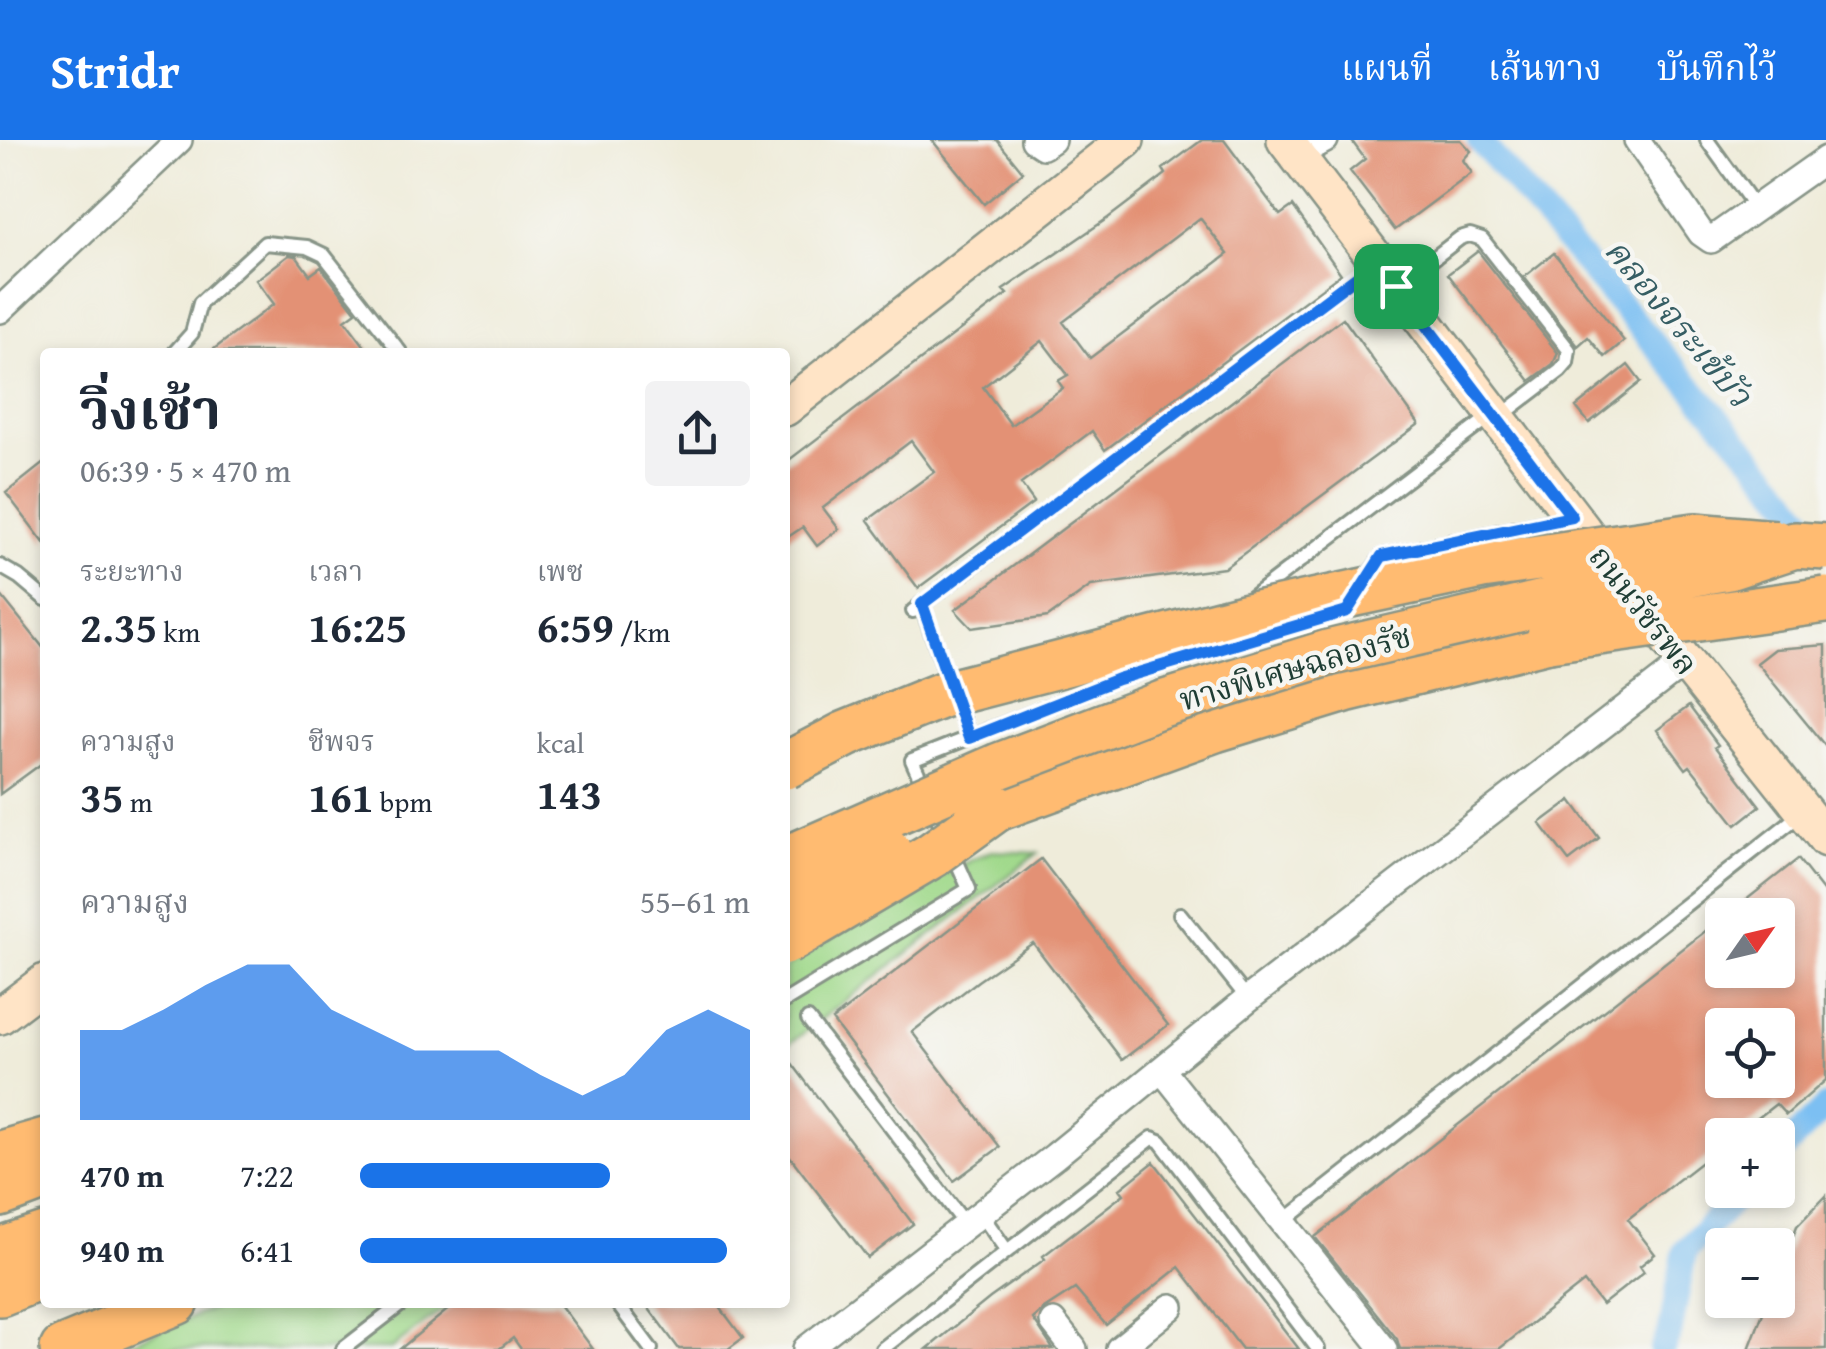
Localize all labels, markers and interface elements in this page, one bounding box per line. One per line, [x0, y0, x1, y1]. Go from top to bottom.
text: Stridr [50, 35, 180, 106]
text: แผนที่ [1341, 42, 1433, 93]
text: เส้นทาง [1488, 42, 1602, 93]
text: บันทึกไว้ [1657, 42, 1776, 93]
water label: คลองจระเข้บัว [1593, 226, 1766, 418]
pin [1354, 244, 1439, 329]
icon: arrive [1369, 259, 1424, 314]
text: วิ่งเช้า [80, 369, 221, 449]
button: share [645, 381, 750, 486]
text: 06:39 · 5 × 470 m [80, 447, 291, 494]
street label: ถนนวัชรพล [1578, 535, 1710, 685]
text: ระยะทาง [80, 550, 184, 591]
text: เวลา [308, 550, 363, 591]
text: เพซ [537, 550, 583, 591]
text: 2.35 [80, 596, 157, 657]
text: 16:25 [308, 596, 407, 657]
text: 6:59 [537, 596, 614, 657]
text: km [157, 611, 200, 652]
text: /km [614, 611, 670, 652]
street label: ทางพิเศษฉลองรัช [1174, 611, 1416, 723]
text: ความสูง [80, 720, 175, 761]
text: ชีพจร [308, 720, 375, 761]
text: kcal [537, 722, 584, 763]
text: 143 [537, 763, 602, 824]
text: 35 [80, 766, 124, 827]
text: 161 [308, 766, 374, 827]
text: m [124, 781, 153, 822]
text: bpm [374, 781, 432, 822]
text: ความสูง [80, 878, 189, 925]
text: 55–61 m [640, 878, 750, 925]
north arrow [1705, 898, 1795, 988]
map controls [1705, 898, 1795, 1318]
button: locate [1705, 1008, 1795, 1098]
button: + [1705, 1118, 1795, 1208]
text: 470 m [80, 1152, 164, 1199]
text: 7:22 [240, 1152, 294, 1199]
text: 940 m [80, 1227, 164, 1274]
text: 6:41 [240, 1227, 294, 1274]
button: − [1705, 1228, 1795, 1318]

